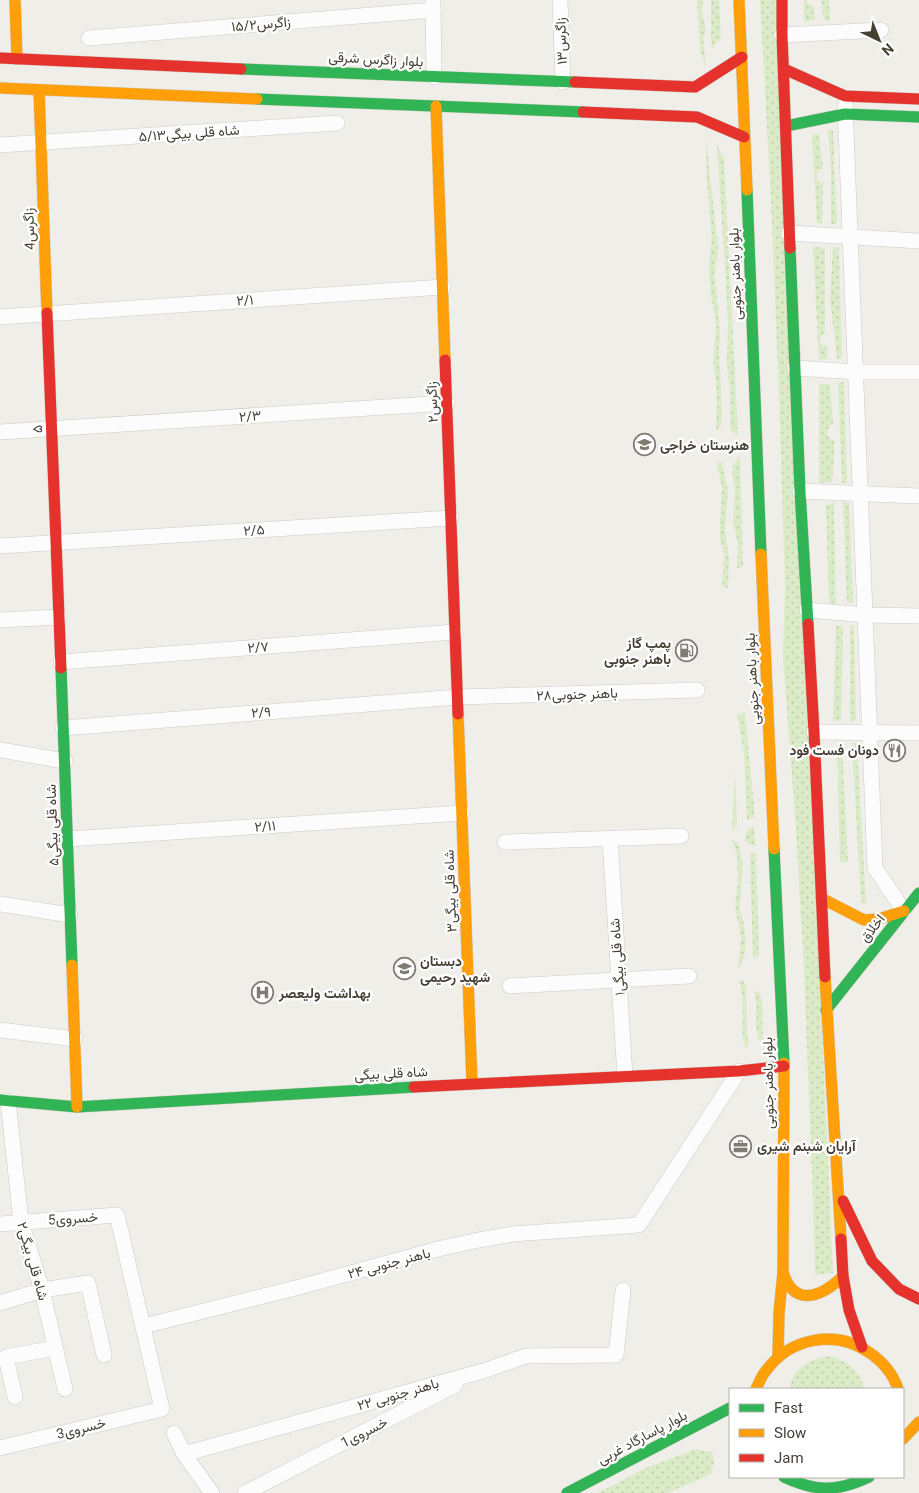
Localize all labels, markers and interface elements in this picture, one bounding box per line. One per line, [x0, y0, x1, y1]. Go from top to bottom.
street label: زاگرس۱۵/۲ [231, 13, 292, 36]
north arrow [854, 15, 904, 65]
street label: زاگرس۱۳ [552, 17, 571, 65]
text: N [879, 40, 897, 59]
street label: بلوار زاگرس شرقی [328, 49, 424, 70]
street label: شاه قلی بیگی۵/۱۳ [138, 122, 240, 145]
street label: زاگرس4 [20, 207, 39, 250]
street label: بلوار باهنر جنوبی [725, 228, 746, 320]
street label: ۲/۱ [236, 291, 254, 309]
street label: زاگرس۲ [423, 381, 442, 423]
street label: ۲/۳ [238, 407, 262, 425]
street label: ۵ [29, 425, 45, 433]
school or university icon: هنرستان خراجی [632, 433, 656, 457]
place label: هنرستان خراجی [660, 437, 749, 454]
street label: ۲/۵ [243, 521, 265, 539]
street label: بلوار باهنر جنوبی [742, 632, 763, 725]
place label: پمپ گاز باهنر جنوبی [604, 635, 671, 668]
street label: ۲/۷ [247, 638, 269, 656]
fuel station icon: پمپ گاز باهنر جنوبی [675, 639, 699, 663]
street label: باهنر جنوبی۲۸ [536, 685, 618, 704]
street label: ۲/۹ [251, 703, 271, 721]
restaurant icon: دونان فست فود [883, 738, 907, 762]
place label: دونان فست فود [789, 742, 879, 759]
street label: شاه قلی بیگی۵ [43, 784, 62, 866]
street label: ۲/۱۱ [254, 817, 276, 835]
street label: شاه قلی بیگی۳ [441, 849, 460, 933]
street label: اخلاق [856, 911, 889, 946]
street label: شاه قلی بیگی۱ [606, 918, 629, 996]
place label: دبستان شهید رحیمی [420, 953, 490, 986]
school or university icon: دبستان شهید رحیمی [392, 957, 416, 981]
hospital icon: بهداشت ولیعصر [251, 981, 275, 1005]
place label: بهداشت ولیعصر [278, 985, 371, 1002]
street label: بلوار باهنر جنوبی [759, 1037, 778, 1129]
street label: شاه قلی بیگی [354, 1063, 428, 1084]
office icon: آرایان شبنم شیری [729, 1134, 753, 1158]
place label: آرایان شبنم شیری [757, 1138, 857, 1155]
street label: خسروى5 [47, 1208, 99, 1229]
street label: شاه قلی بیگی۲ [13, 1220, 52, 1302]
street label: ۲۴ باهنر جنوبی [346, 1244, 432, 1283]
street label: ۲۲ باهنر جنوبی [355, 1375, 441, 1414]
legend [729, 1388, 904, 1478]
text: Fast [774, 1399, 803, 1417]
street label: بلوار پاسارگاد غربی [594, 1407, 691, 1469]
street label: خسروى1 [338, 1413, 391, 1451]
street label: 3خسروى [55, 1414, 108, 1443]
text: Slow [774, 1424, 806, 1442]
text: Jam [774, 1449, 804, 1467]

